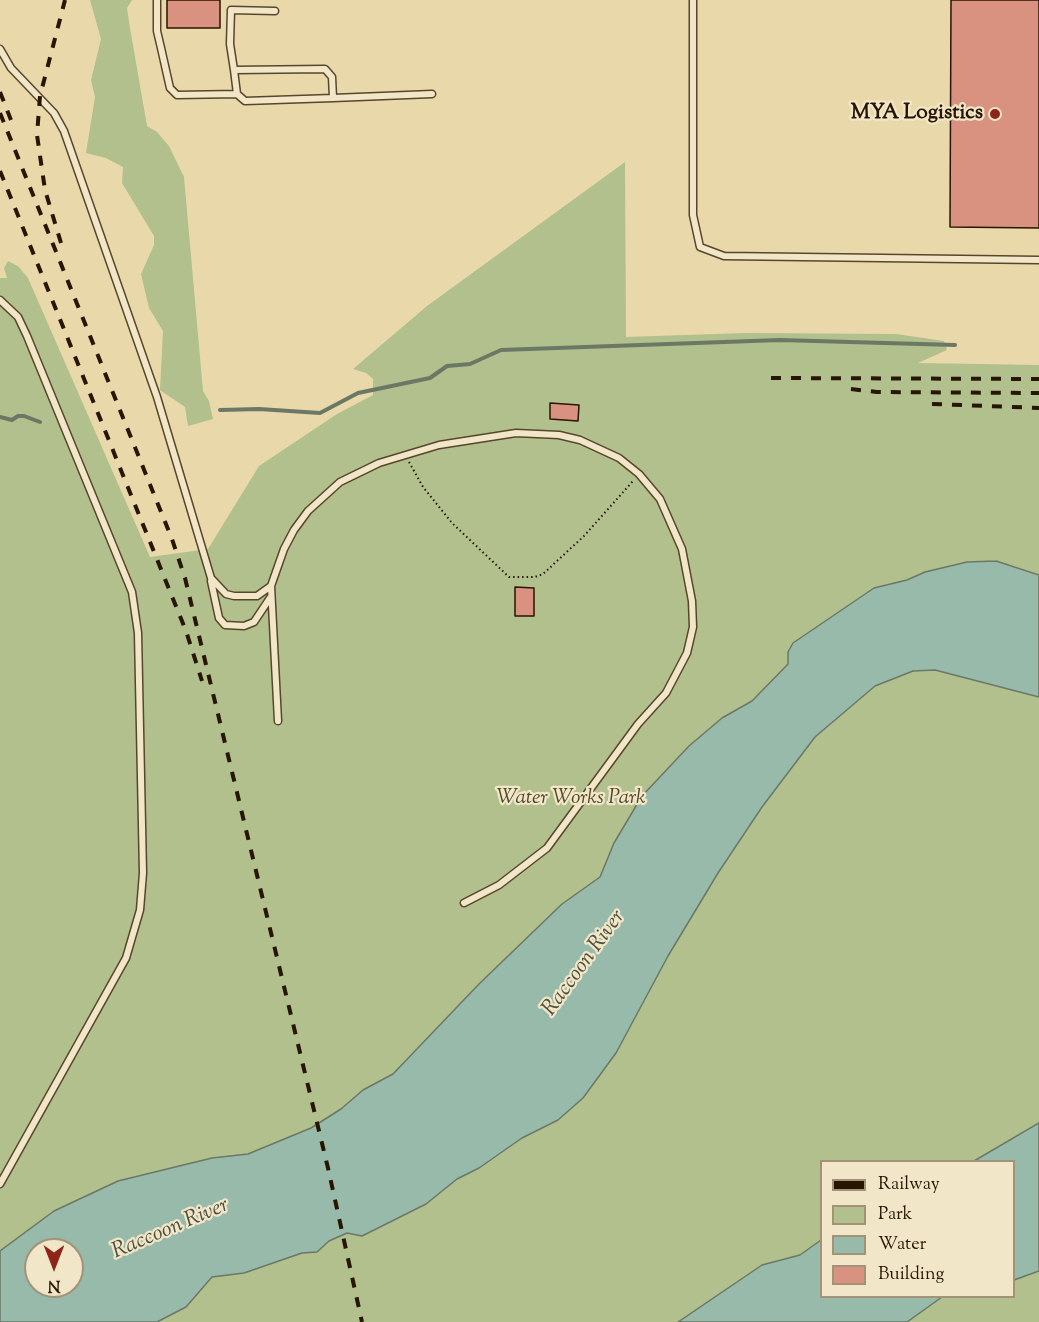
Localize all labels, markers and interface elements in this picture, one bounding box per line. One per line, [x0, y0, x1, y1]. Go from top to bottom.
place label: MYA Logistics [851, 101, 983, 127]
marker: MYA Logistics [988, 107, 1002, 121]
park label: Water Works Park [496, 786, 646, 812]
water label: Raccoon River [538, 906, 632, 1022]
legend [820, 1160, 1015, 1298]
text: Railway [878, 1172, 940, 1198]
water label: Raccoon River [109, 1194, 233, 1266]
text: Park [878, 1202, 912, 1228]
text: Water [878, 1232, 926, 1258]
north arrow [24, 1238, 84, 1298]
text: Building [878, 1262, 944, 1288]
text: N [48, 1273, 60, 1296]

